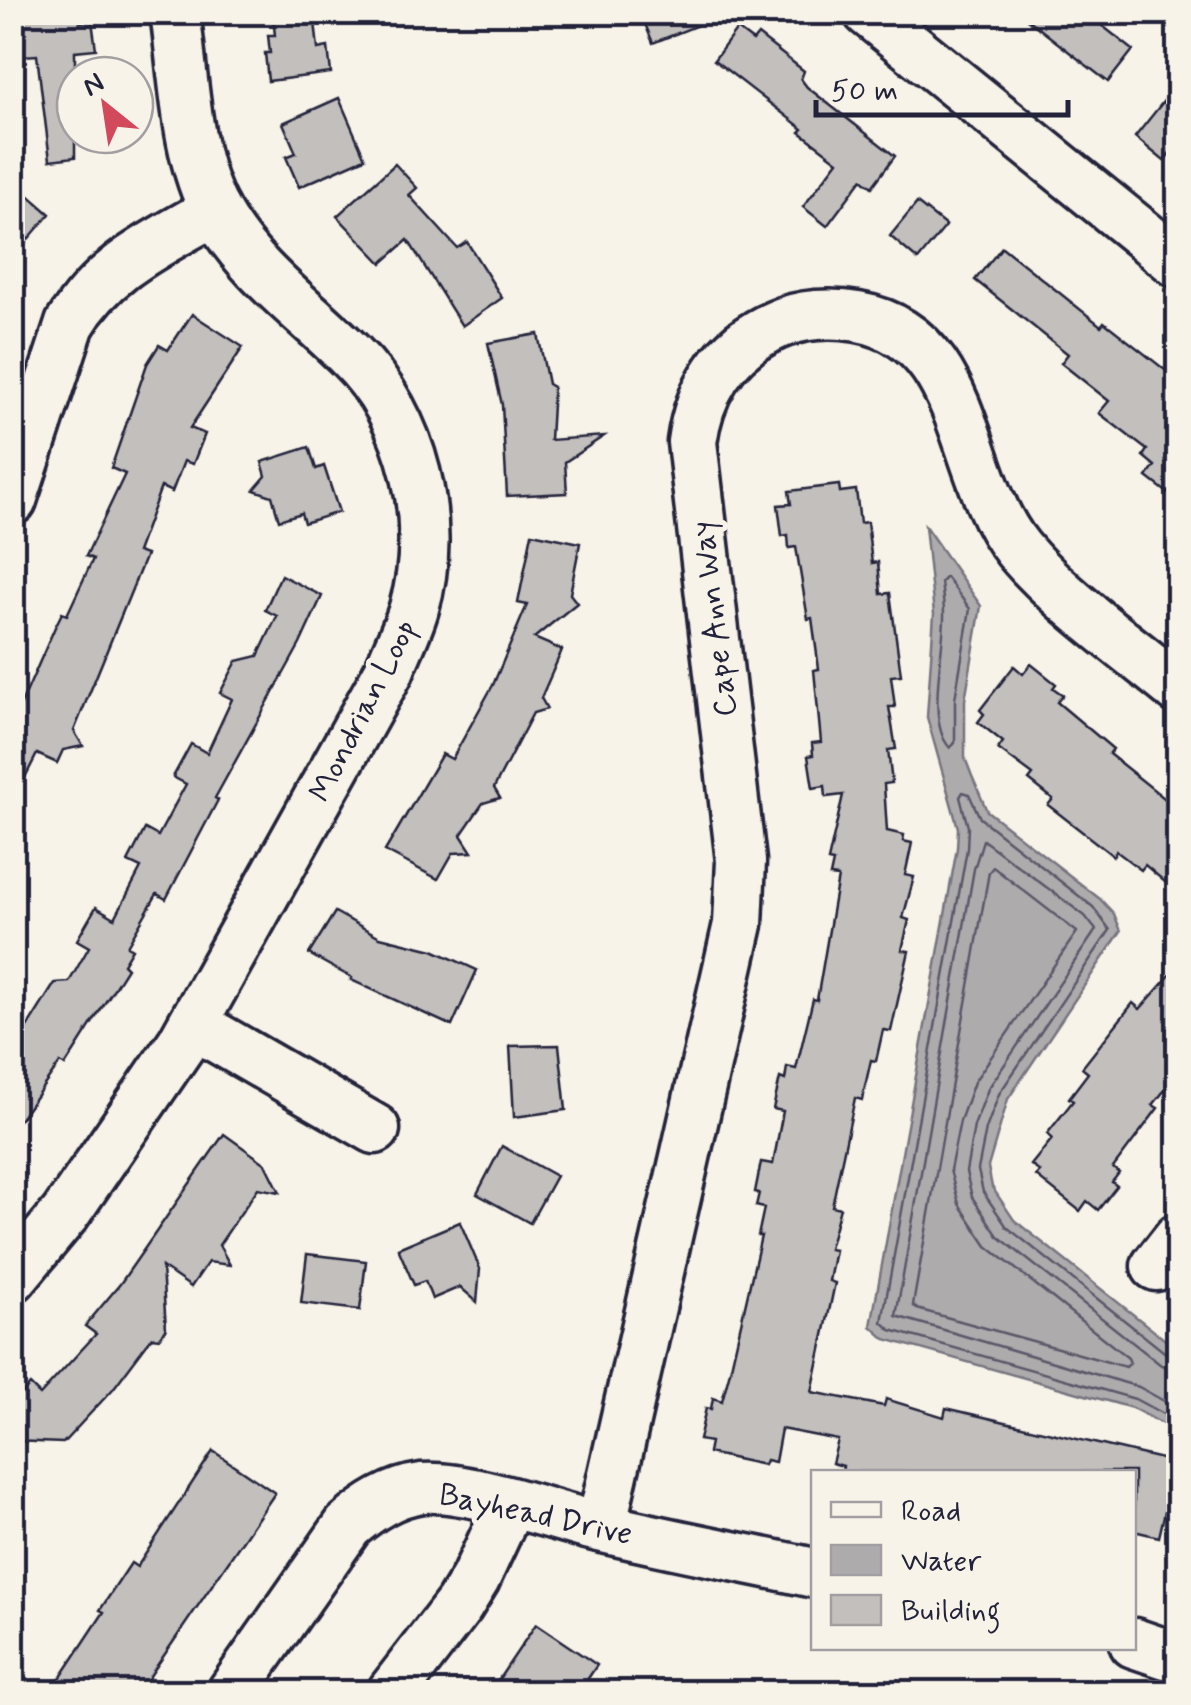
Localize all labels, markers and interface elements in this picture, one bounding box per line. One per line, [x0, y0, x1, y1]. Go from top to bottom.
north arrow [55, 55, 155, 155]
scale bar [816, 55, 1068, 117]
text: N [76, 65, 111, 106]
text: 50 m [831, 72, 898, 111]
street label: Cape Ann Way [682, 518, 748, 719]
street label: Mondrian Loop [300, 612, 428, 810]
legend [811, 1470, 1136, 1650]
street label: Bayhead Drive [435, 1474, 636, 1556]
text: Road [901, 1492, 961, 1531]
text: Water [901, 1542, 982, 1581]
text: Building [901, 1592, 1000, 1634]

